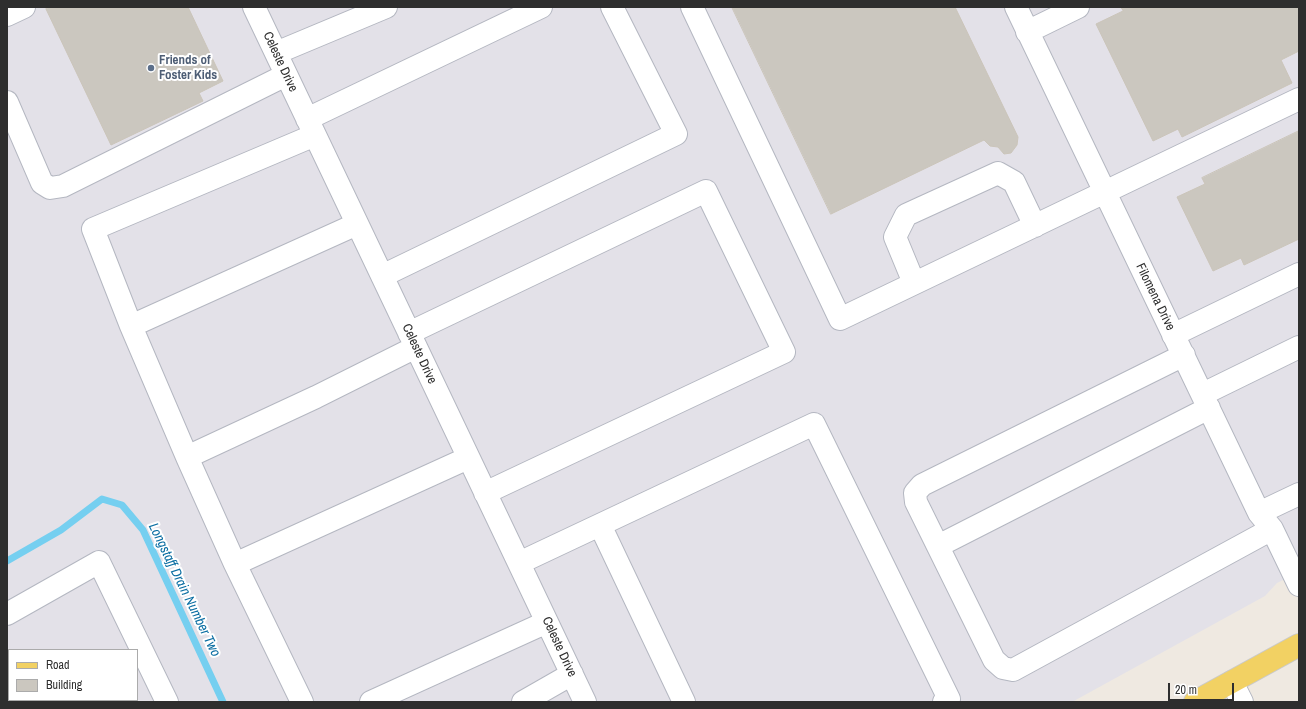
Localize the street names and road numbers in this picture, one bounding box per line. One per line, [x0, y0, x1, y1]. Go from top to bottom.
street label: Celeste Drive [259, 29, 301, 95]
street label: Filomena Drive [1132, 261, 1178, 333]
street label: Celeste Drive [398, 321, 440, 387]
street label: Celeste Drive [538, 614, 580, 680]

